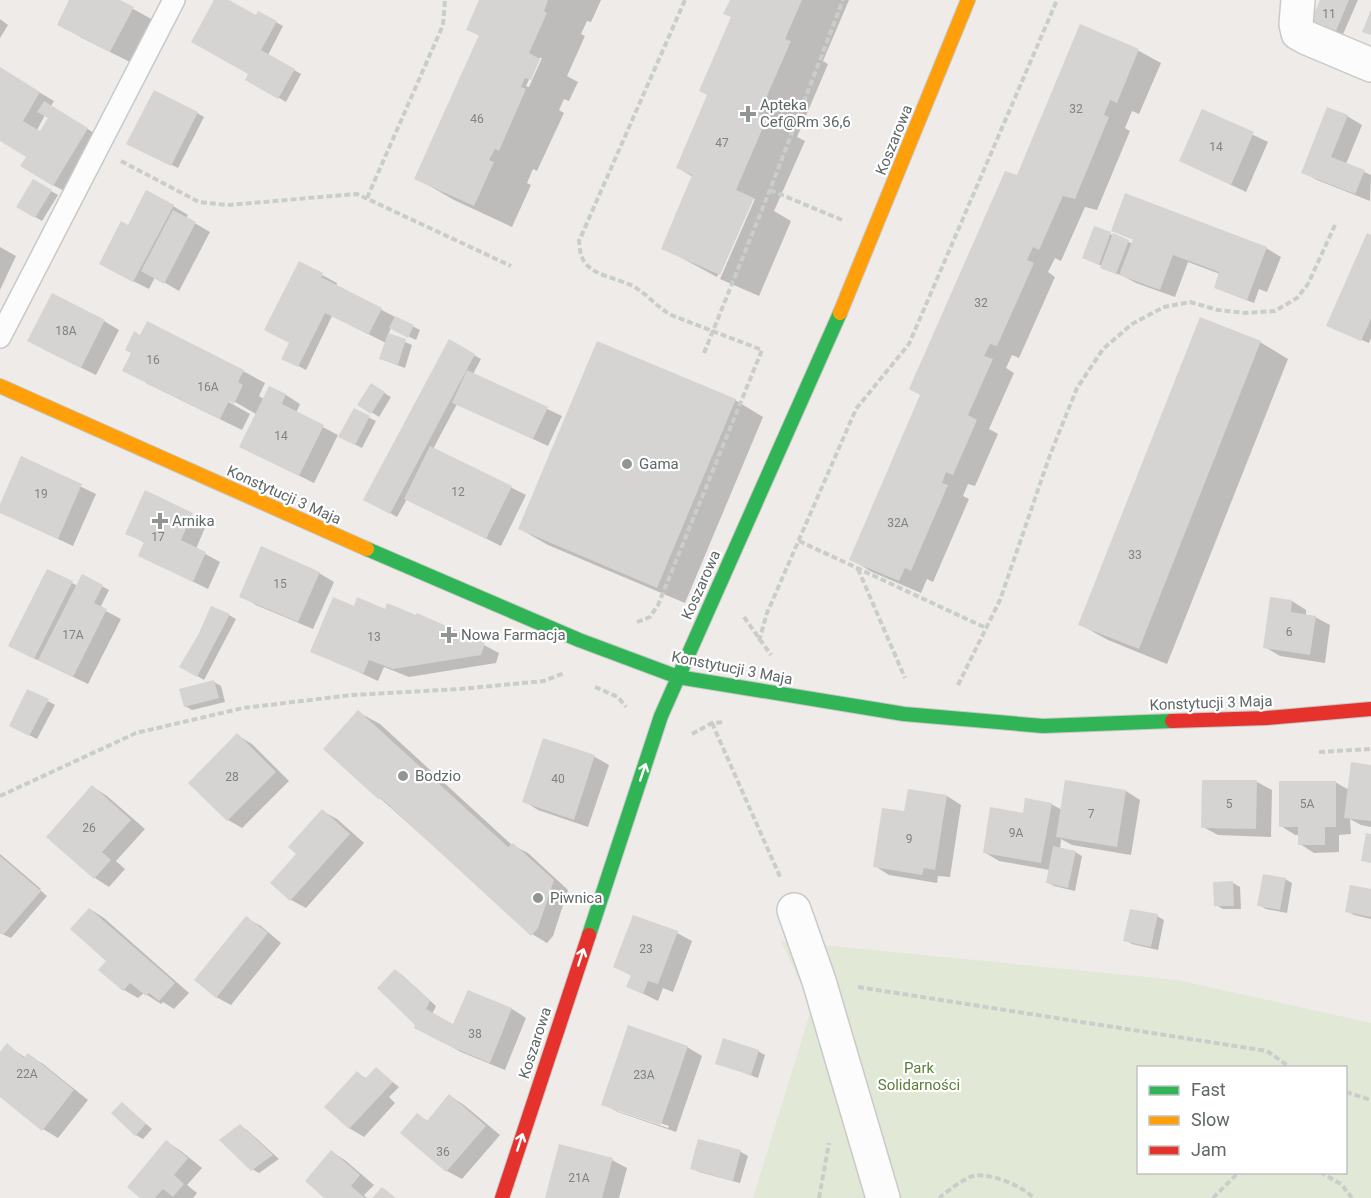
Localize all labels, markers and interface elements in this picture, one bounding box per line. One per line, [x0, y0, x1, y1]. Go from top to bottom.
house number: 11 [1322, 7, 1336, 21]
place label: Apteka Cef@Rm 36,6 [760, 96, 851, 131]
street label: Koszarowa [872, 102, 916, 178]
house number: 32 [1069, 102, 1083, 116]
marker: Apteka Cef@Rm 36,6 [741, 107, 755, 121]
house number: 46 [470, 112, 484, 126]
house number: 47 [715, 136, 729, 150]
house number: 14 [1209, 140, 1223, 154]
house number: 32 [974, 296, 988, 310]
house number: 18A [55, 324, 77, 338]
house number: 16 [146, 353, 160, 367]
house number: 16A [197, 380, 219, 394]
house number: 14 [274, 429, 288, 443]
place label: Gama [639, 455, 679, 473]
marker: Gama [620, 457, 634, 471]
street label: Konstytucji 3 Maja [224, 462, 344, 528]
house number: 12 [451, 485, 465, 499]
house number: 19 [34, 487, 48, 501]
place label: Arnika [172, 512, 215, 530]
marker: Arnika [153, 514, 167, 528]
house number: 32A [887, 516, 909, 530]
house number: 17 [151, 530, 165, 544]
street label: Koszarowa [678, 548, 724, 622]
house number: 33 [1128, 548, 1142, 562]
house number: 15 [273, 577, 287, 591]
house number: 6 [1286, 625, 1293, 639]
place label: Nowa Farmacja [461, 626, 566, 644]
house number: 17A [62, 628, 84, 642]
marker: Nowa Farmacja [442, 628, 456, 642]
house number: 13 [367, 630, 381, 644]
street label: Konstytucji 3 Maja [670, 647, 794, 689]
street label: Konstytucji 3 Maja [1149, 692, 1273, 714]
one-way arrow [638, 763, 649, 782]
place label: Bodzio [415, 767, 461, 785]
marker: Bodzio [396, 769, 410, 783]
house number: 28 [225, 770, 239, 784]
house number: 40 [551, 772, 565, 786]
house number: 5 [1226, 797, 1233, 811]
house number: 5A [1300, 797, 1314, 811]
house number: 7 [1088, 807, 1095, 821]
house number: 26 [82, 821, 96, 835]
house number: 9A [1009, 826, 1023, 840]
house number: 9 [906, 832, 912, 846]
place label: Piwnica [550, 889, 602, 907]
marker: Piwnica [531, 891, 545, 905]
house number: 23 [639, 942, 653, 956]
one-way arrow [577, 948, 588, 967]
street label: Koszarowa [515, 1005, 555, 1081]
house number: 38 [468, 1027, 482, 1041]
park label: Park Solidarności [878, 1059, 960, 1094]
legend [1137, 1066, 1347, 1174]
house number: 22A [16, 1067, 38, 1081]
house number: 23A [633, 1068, 655, 1082]
text: Fast [1191, 1079, 1226, 1100]
text: Slow [1191, 1109, 1230, 1130]
one-way arrow [515, 1133, 526, 1152]
text: Jam [1191, 1139, 1227, 1160]
house number: 36 [436, 1145, 450, 1159]
house number: 21A [568, 1171, 590, 1185]

